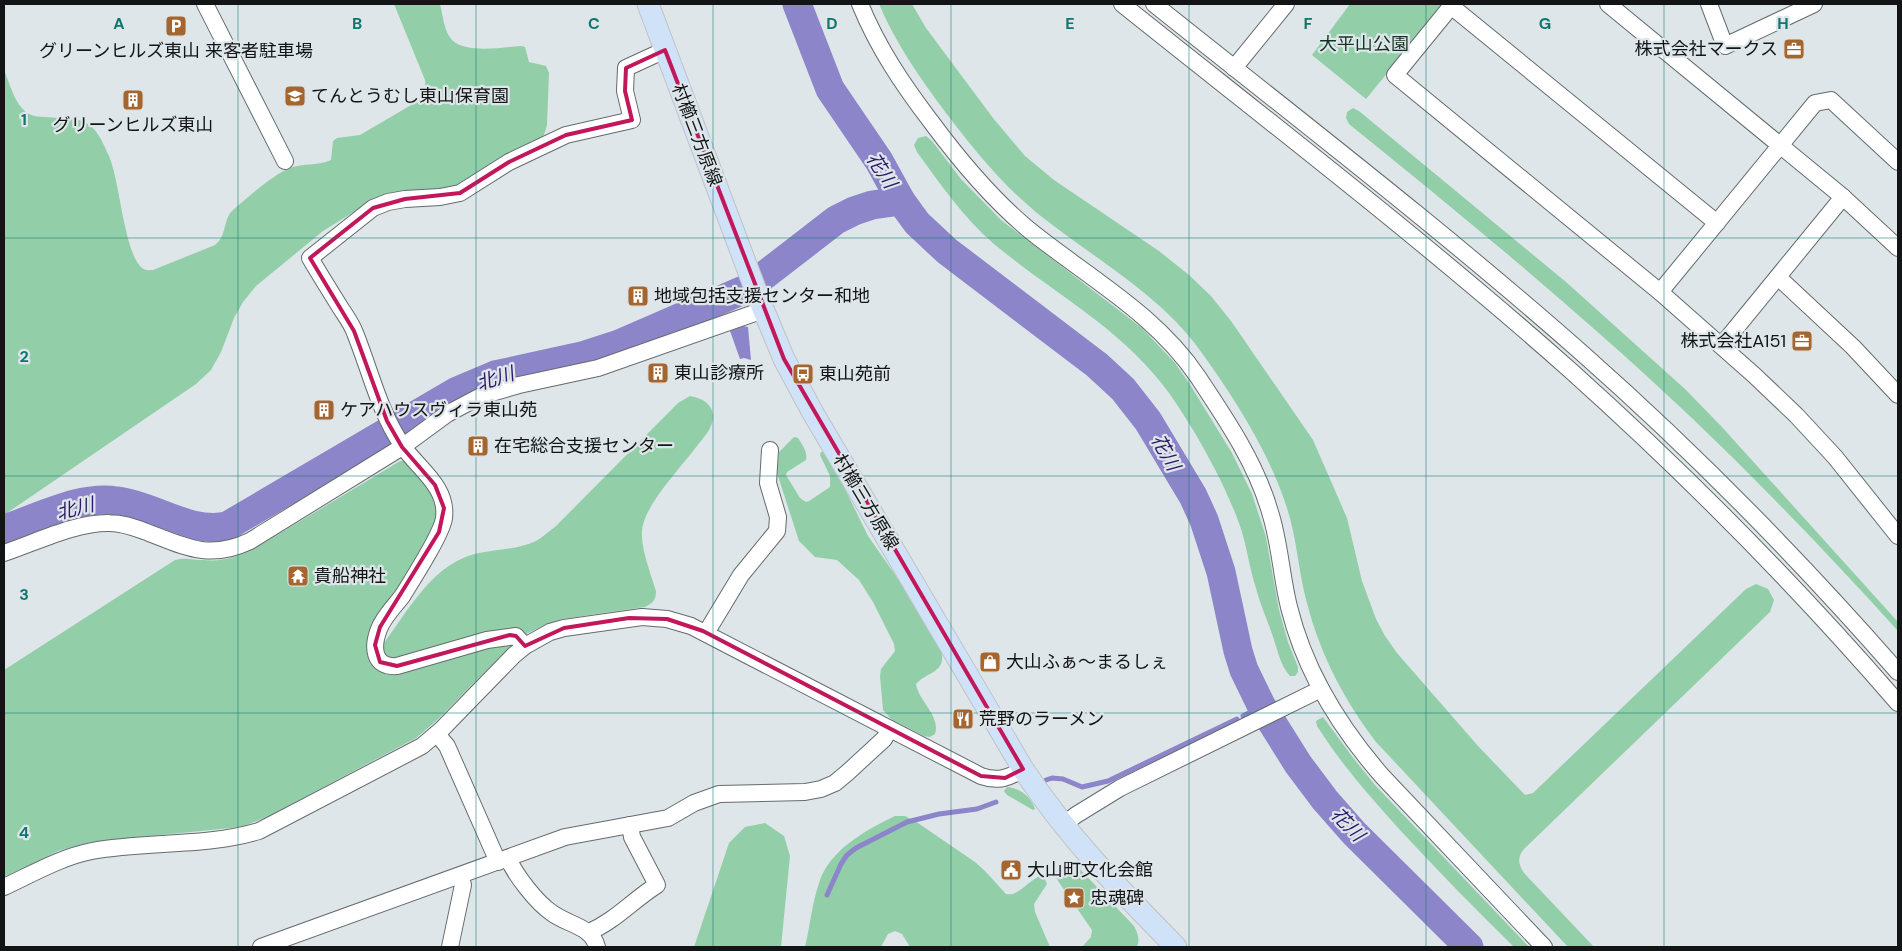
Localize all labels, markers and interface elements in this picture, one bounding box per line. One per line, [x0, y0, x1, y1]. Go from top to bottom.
text: A [113, 13, 125, 34]
text: B [352, 13, 362, 34]
text: C [588, 13, 600, 34]
text: D [826, 13, 838, 34]
text: E [1065, 13, 1075, 34]
text: F [1304, 13, 1313, 34]
text: G [1539, 13, 1551, 34]
text: H [1777, 13, 1789, 34]
parking icon: グリーンヒルズ東山 来客者駐車場 [164, 14, 188, 38]
park label: 大平山公園 [1319, 32, 1409, 56]
place label: 株式会社マークス [1635, 37, 1778, 61]
office icon: 株式会社マークス [1782, 37, 1806, 61]
place label: グリーンヒルズ東山 来客者駐車場 [39, 39, 313, 63]
street label: 村櫛三方原線 [666, 80, 728, 190]
school or university icon: てんとうむし東山保育園 [283, 84, 307, 108]
place label: てんとうむし東山保育園 [311, 84, 509, 108]
building icon: グリーンヒルズ東山 [121, 88, 145, 112]
text: 1 [21, 109, 27, 130]
place label: グリーンヒルズ東山 [52, 113, 214, 137]
water label: 花川 [861, 148, 903, 195]
building icon: 地域包括支援センター和地 [626, 284, 650, 308]
place label: 地域包括支援センター和地 [654, 284, 870, 308]
place label: 株式会社A151 [1680, 329, 1786, 353]
office icon: 株式会社A151 [1790, 329, 1814, 353]
text: 2 [19, 346, 29, 367]
water label: 北川 [473, 360, 519, 396]
building icon: 東山診療所 [646, 361, 670, 385]
place label: 東山診療所 [674, 361, 764, 385]
bus stop icon: 東山苑前 [791, 362, 815, 386]
place label: 東山苑前 [819, 362, 891, 386]
building icon: ケアハウスヴィラ東山苑 [312, 398, 336, 422]
place label: ケアハウスヴィラ東山苑 [340, 398, 537, 422]
water label: 花川 [1145, 430, 1187, 477]
building icon: 在宅総合支援センター [466, 434, 490, 458]
place label: 在宅総合支援センター [494, 434, 674, 458]
street label: 村櫛三方原線 [828, 450, 904, 554]
water label: 北川 [54, 491, 99, 525]
temple icon: 貴船神社 [286, 564, 310, 588]
place label: 貴船神社 [314, 564, 386, 588]
text: 3 [19, 584, 29, 605]
shop icon: 大山ふぁ～まるしぇ [978, 650, 1002, 674]
place label: 大山ふぁ～まるしぇ [1006, 650, 1168, 674]
restaurant icon: 荒野のラーメン [951, 707, 975, 731]
place label: 荒野のラーメン [979, 707, 1104, 731]
water label: 花川 [1325, 802, 1371, 848]
text: 4 [19, 822, 29, 843]
public building icon: 大山町文化会館 [999, 858, 1023, 882]
place label: 大山町文化会館 [1027, 858, 1153, 882]
place icon: 忠魂碑 [1062, 886, 1086, 910]
place label: 忠魂碑 [1090, 886, 1144, 910]

